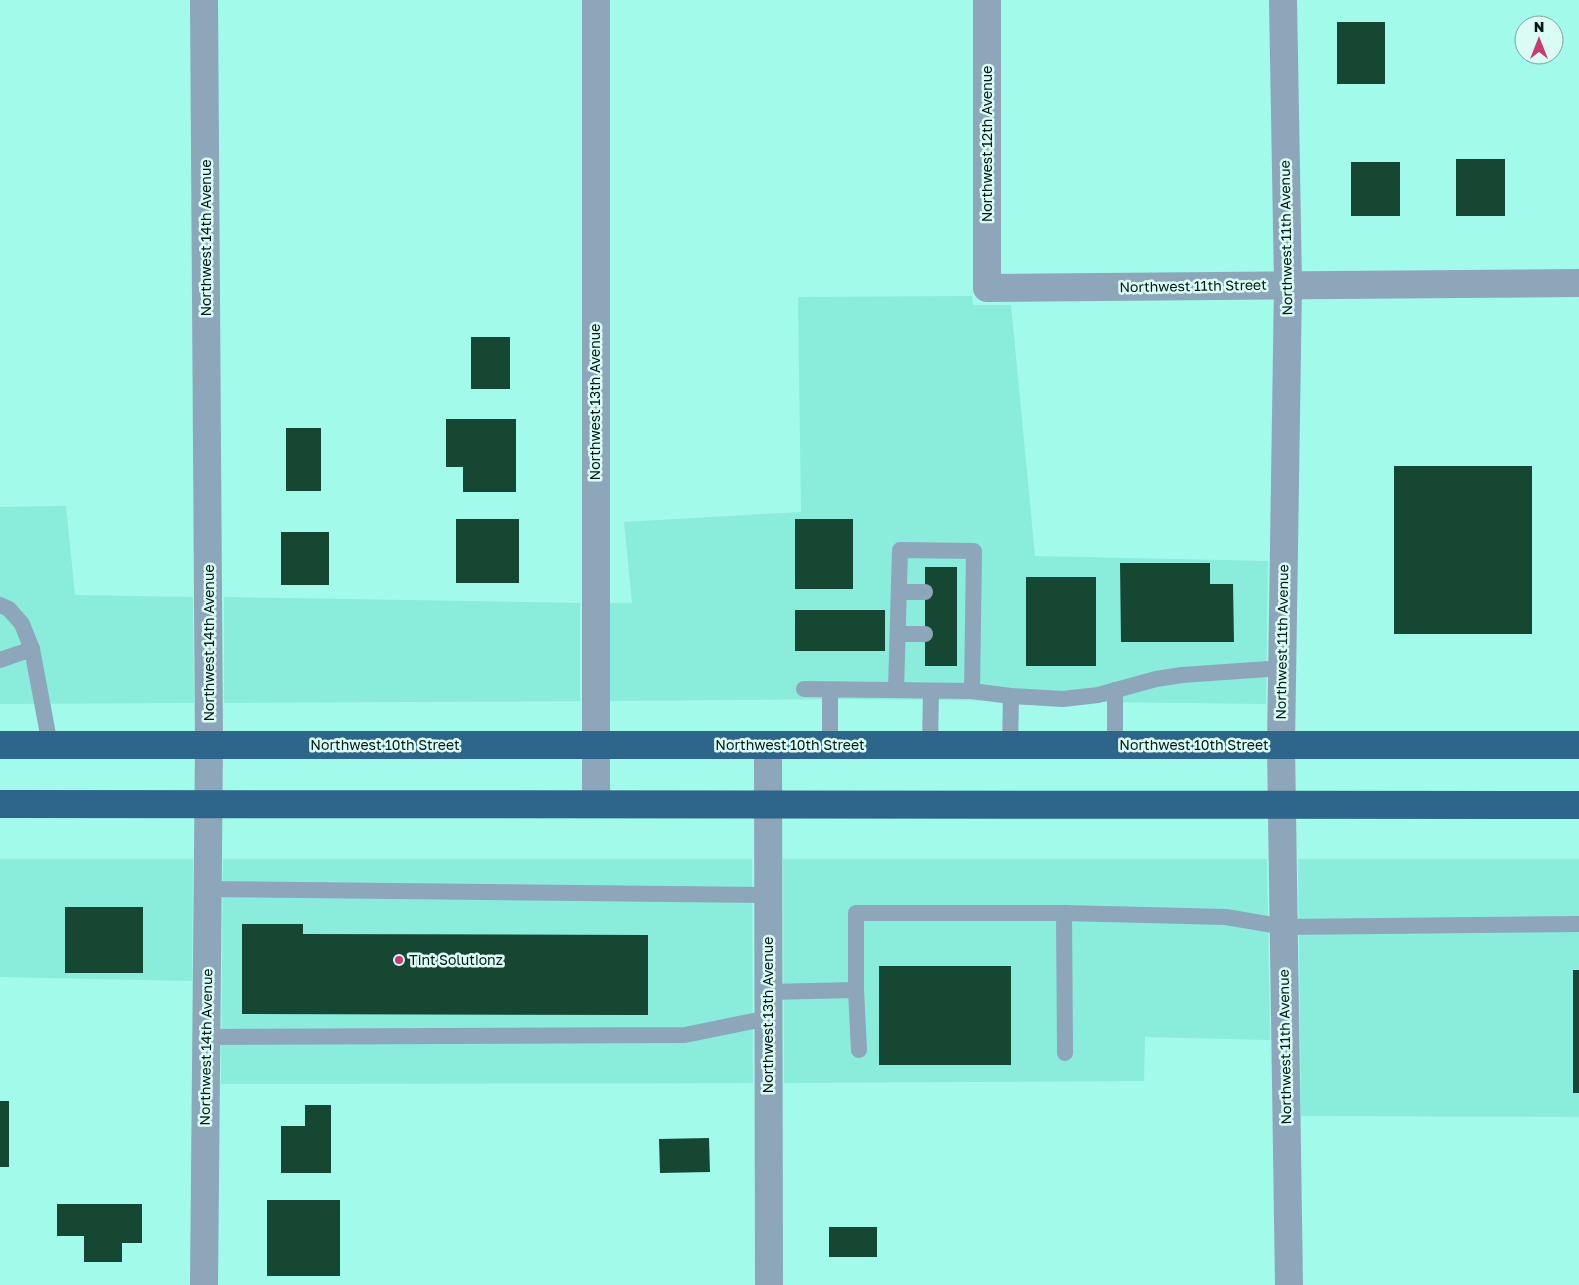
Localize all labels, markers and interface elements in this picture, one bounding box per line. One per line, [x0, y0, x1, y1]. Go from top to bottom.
north arrow [1514, 15, 1564, 65]
text: N [1534, 18, 1544, 35]
street label: Northwest 12th Avenue [978, 66, 995, 222]
street label: Northwest 14th Avenue [197, 159, 214, 317]
street label: Northwest 11th Avenue [1276, 160, 1295, 316]
street label: Northwest 11th Street [1119, 276, 1267, 295]
street label: Northwest 13th Avenue [586, 324, 603, 480]
street label: Northwest 14th Avenue [200, 564, 217, 722]
street label: Northwest 11th Avenue [1272, 564, 1291, 720]
street label: Northwest 10th Street [310, 736, 460, 753]
street label: Northwest 10th Street [715, 736, 865, 753]
street label: Northwest 10th Street [1119, 736, 1269, 753]
street label: Northwest 13th Avenue [759, 937, 776, 1093]
place label: Tint Solutionz [409, 951, 503, 968]
marker: Tint Solutionz [393, 954, 405, 966]
street label: Northwest 14th Avenue [196, 968, 215, 1126]
street label: Northwest 11th Avenue [1275, 969, 1294, 1125]

